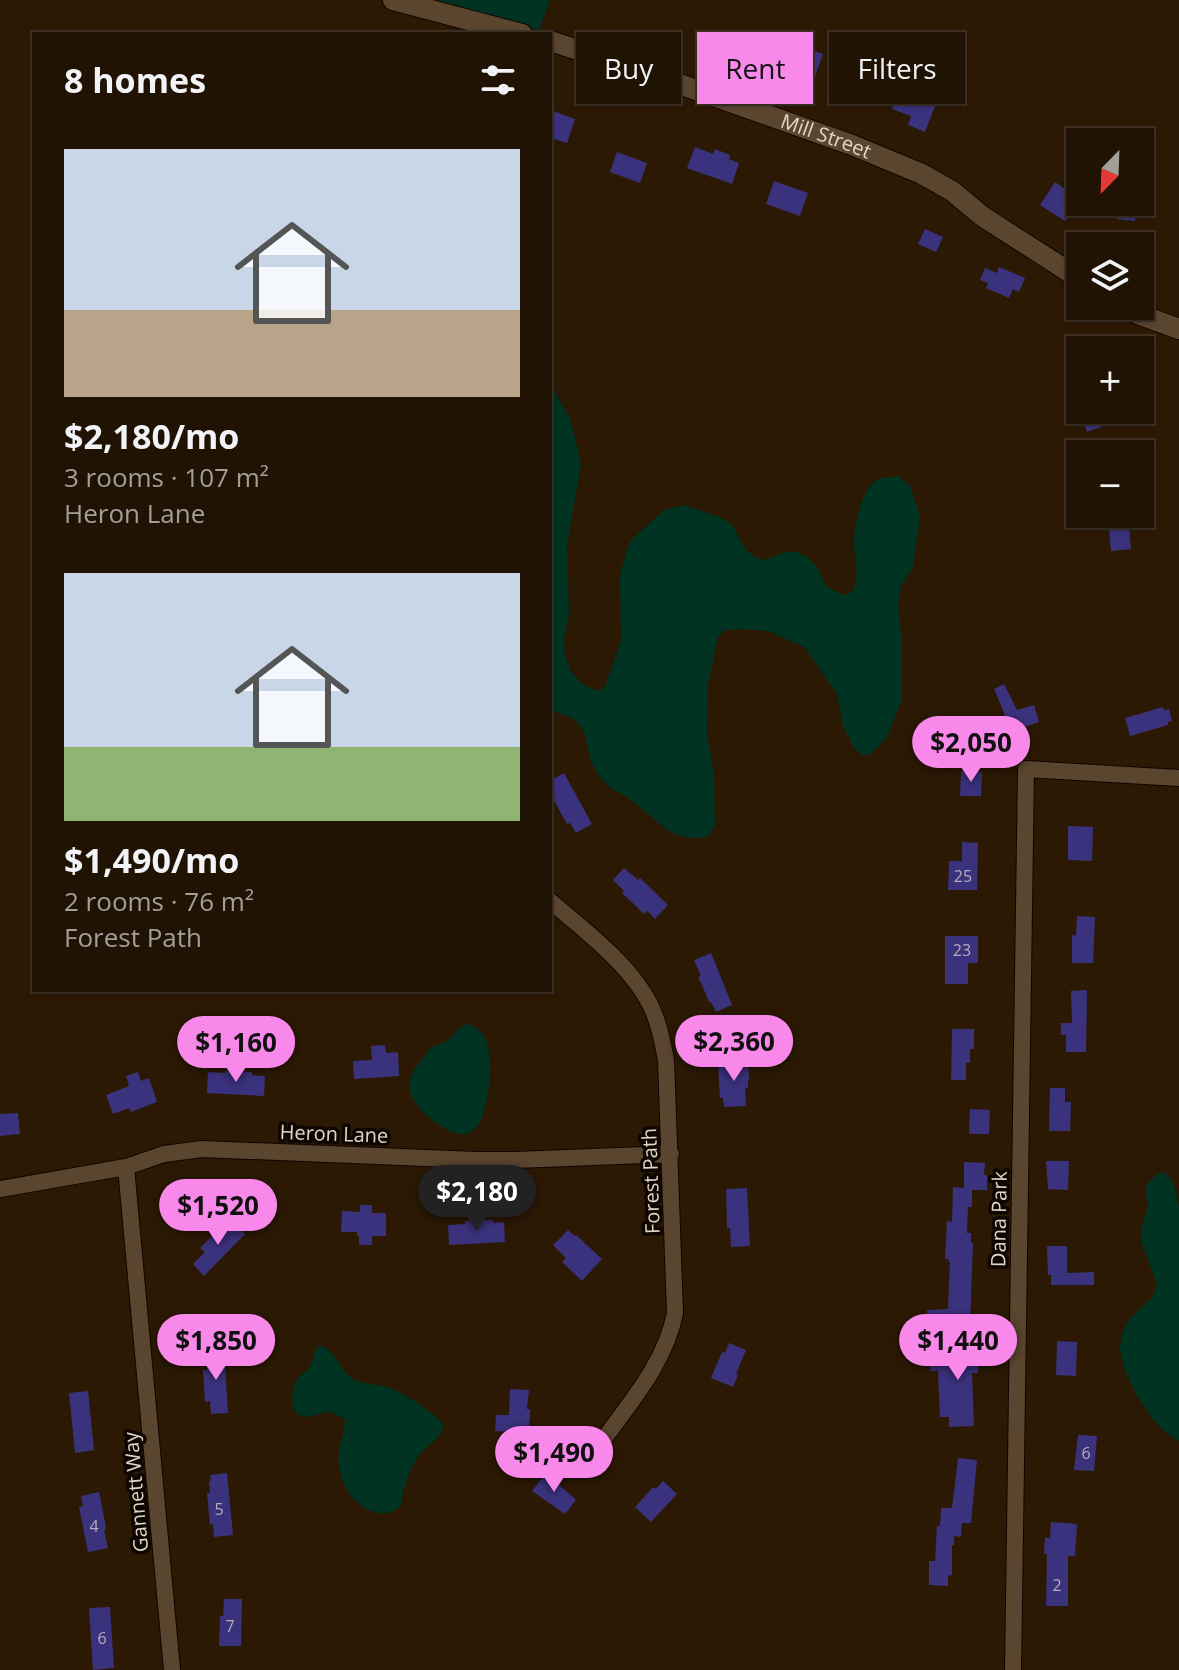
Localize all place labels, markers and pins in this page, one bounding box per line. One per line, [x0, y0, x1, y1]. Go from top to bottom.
pin: $2,050 [906, 716, 1036, 784]
pin: $2,360 [669, 1015, 799, 1083]
pin: $1,160 [171, 1016, 301, 1084]
pin: $2,180 [412, 1165, 542, 1233]
pin: $1,520 [153, 1179, 283, 1247]
pin: $1,850 [151, 1314, 281, 1382]
pin: $1,440 [893, 1314, 1023, 1382]
pin: $1,490 [489, 1426, 619, 1494]

